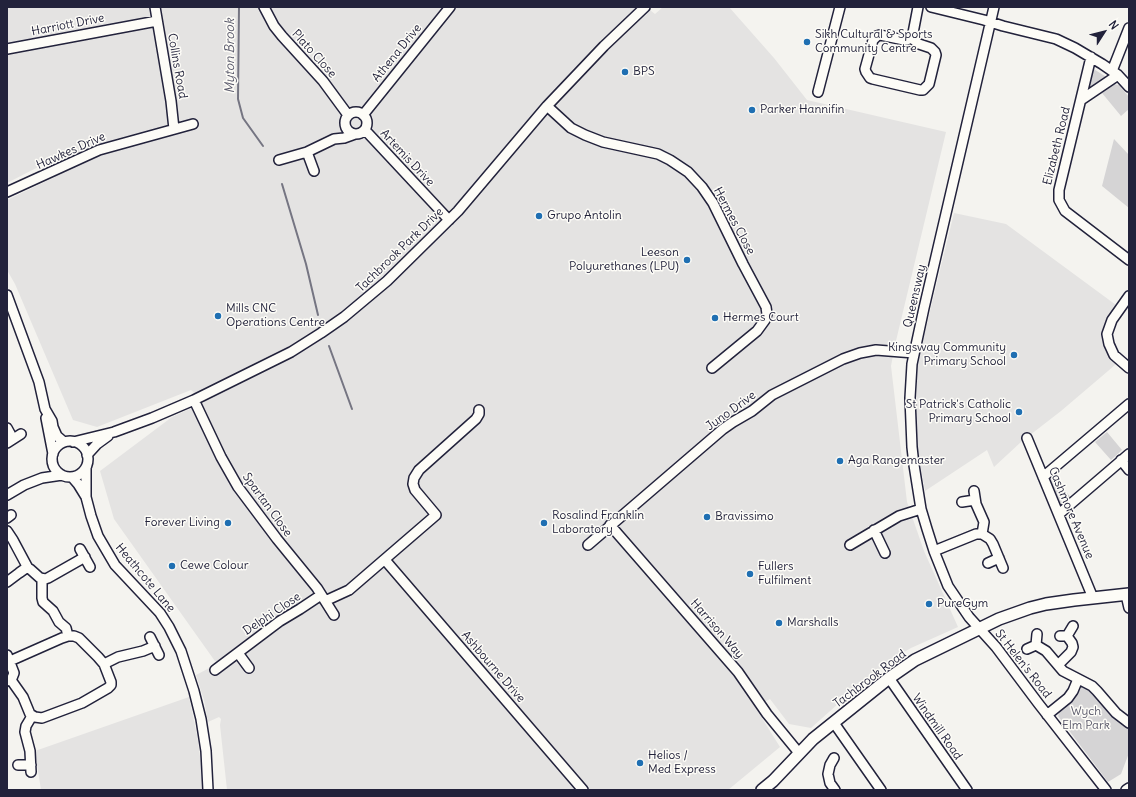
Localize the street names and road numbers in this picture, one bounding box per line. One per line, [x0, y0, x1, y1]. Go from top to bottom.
street label: Harriott Drive [30, 11, 106, 39]
street label: Athena Drive [369, 21, 425, 85]
street label: Plato Close [289, 27, 339, 81]
street label: Collins Road [164, 32, 190, 100]
street label: Elizabeth Road [1040, 105, 1074, 187]
street label: Artemis Drive [377, 126, 437, 190]
street label: Hawkes Drive [34, 129, 108, 173]
street label: Hermes Close [710, 185, 758, 257]
street label: Tachbrook Park Drive [354, 205, 446, 295]
street label: Queensway [901, 263, 929, 329]
street label: Juno Drive [703, 388, 759, 434]
street label: Cashmore Avenue [1045, 465, 1097, 561]
street label: Spartan Close [239, 470, 295, 540]
street label: Heathcote Lane [112, 541, 178, 615]
street label: Delphi Close [241, 590, 303, 638]
street label: Harrison Way [687, 596, 747, 662]
street label: St Helen's Road [992, 627, 1054, 701]
street label: Ashbourne Drive [458, 628, 528, 706]
street label: Tachbrook Road [831, 647, 909, 711]
street label: Windmill Road [909, 691, 965, 763]

